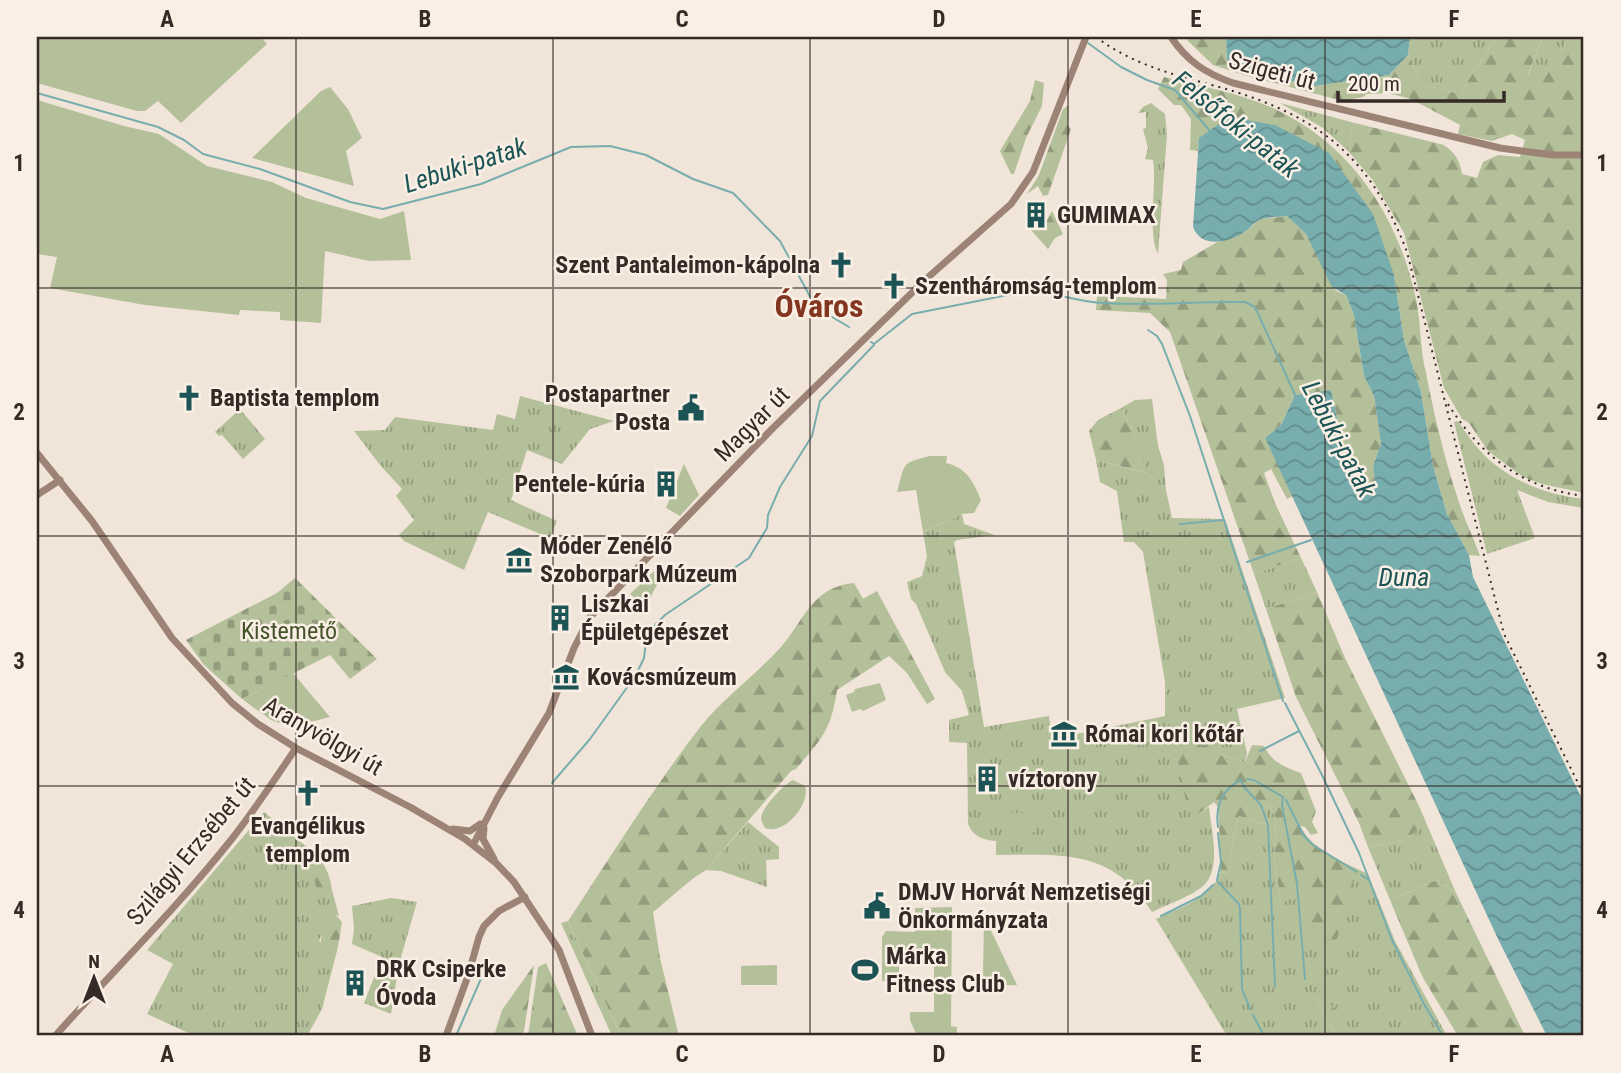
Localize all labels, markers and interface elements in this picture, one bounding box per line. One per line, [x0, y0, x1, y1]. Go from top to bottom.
text: A [160, 6, 174, 33]
text: B [419, 6, 431, 33]
text: C [675, 6, 689, 33]
text: D [933, 6, 946, 33]
text: E [1190, 6, 1202, 33]
text: F [1449, 6, 1460, 33]
street label: Szigeti út [1226, 46, 1318, 96]
scale bar [1338, 60, 1504, 104]
water label: Felsőfoki-patak [1167, 64, 1305, 184]
text: 200 m [1348, 72, 1400, 96]
water label: Lebuki-patak [400, 131, 531, 199]
text: 1 [13, 150, 25, 177]
text: 1 [1596, 150, 1608, 177]
building icon: GUMIMAX [1021, 200, 1051, 230]
place label: GUMIMAX [1057, 201, 1156, 229]
church icon: Szent Pantaleimon-kápolna [826, 250, 856, 280]
place label: Szent Pantaleimon-kápolna [555, 251, 820, 279]
church icon: Szentháromság-templom [879, 271, 909, 301]
place label: Szentháromság-templom [915, 272, 1157, 300]
district label: Óváros [774, 287, 864, 325]
water label: Lebuki-patak [1296, 376, 1382, 503]
place label: Postapartner Posta [545, 380, 670, 436]
street label: Magyar út [709, 381, 795, 467]
church icon: Baptista templom [174, 383, 204, 413]
place label: Baptista templom [210, 384, 379, 412]
public building icon: Postapartner Posta [676, 393, 706, 423]
text: 2 [13, 399, 25, 426]
text: 2 [1596, 399, 1608, 426]
building icon: Pentele-kúria [651, 469, 681, 499]
place label: Pentele-kúria [515, 470, 645, 498]
place label: Móder Zenélő Szoborpark Múzeum [540, 532, 737, 588]
museum icon: Móder Zenélő Szoborpark Múzeum [504, 545, 534, 575]
water label: Duna [1379, 562, 1429, 592]
place label: Liszkai Épületgépészet [581, 590, 729, 646]
building icon: Liszkai Épületgépészet [545, 603, 575, 633]
park label: Kistemető [241, 617, 337, 645]
text: 3 [13, 648, 25, 675]
text: 3 [1596, 648, 1608, 675]
museum icon: Kovácsmúzeum [551, 662, 581, 692]
place label: Kovácsmúzeum [587, 663, 737, 691]
street label: Aranyvölgyi út [258, 691, 388, 781]
museum icon: Római kori kőtár [1049, 719, 1079, 749]
place label: Római kori kőtár [1085, 720, 1244, 748]
building icon: víztorony [972, 764, 1002, 794]
place label: víztorony [1008, 765, 1097, 793]
street label: Szilágyi Erzsébet út [121, 771, 261, 931]
church icon: Evangélikus templom [293, 778, 323, 808]
place label: Evangélikus templom [250, 812, 366, 868]
place label: DMJV Horvát Nemzetiségi Önkormányzata [898, 878, 1151, 934]
public building icon: DMJV Horvát Nemzetiségi Önkormányzata [862, 891, 892, 921]
text: 4 [13, 897, 25, 924]
text: 4 [1596, 897, 1608, 924]
place label: Márka Fitness Club [886, 942, 1005, 998]
north arrow [60, 944, 130, 1014]
text: N [88, 950, 100, 973]
place label: DRK Csiperke Óvoda [376, 955, 506, 1011]
sports icon: Márka Fitness Club [850, 955, 880, 985]
building icon: DRK Csiperke Óvoda [340, 968, 370, 998]
text: A [160, 1041, 174, 1068]
text: B [419, 1041, 431, 1068]
text: C [675, 1041, 689, 1068]
text: D [933, 1041, 946, 1068]
text: E [1190, 1041, 1202, 1068]
text: F [1449, 1041, 1460, 1068]

